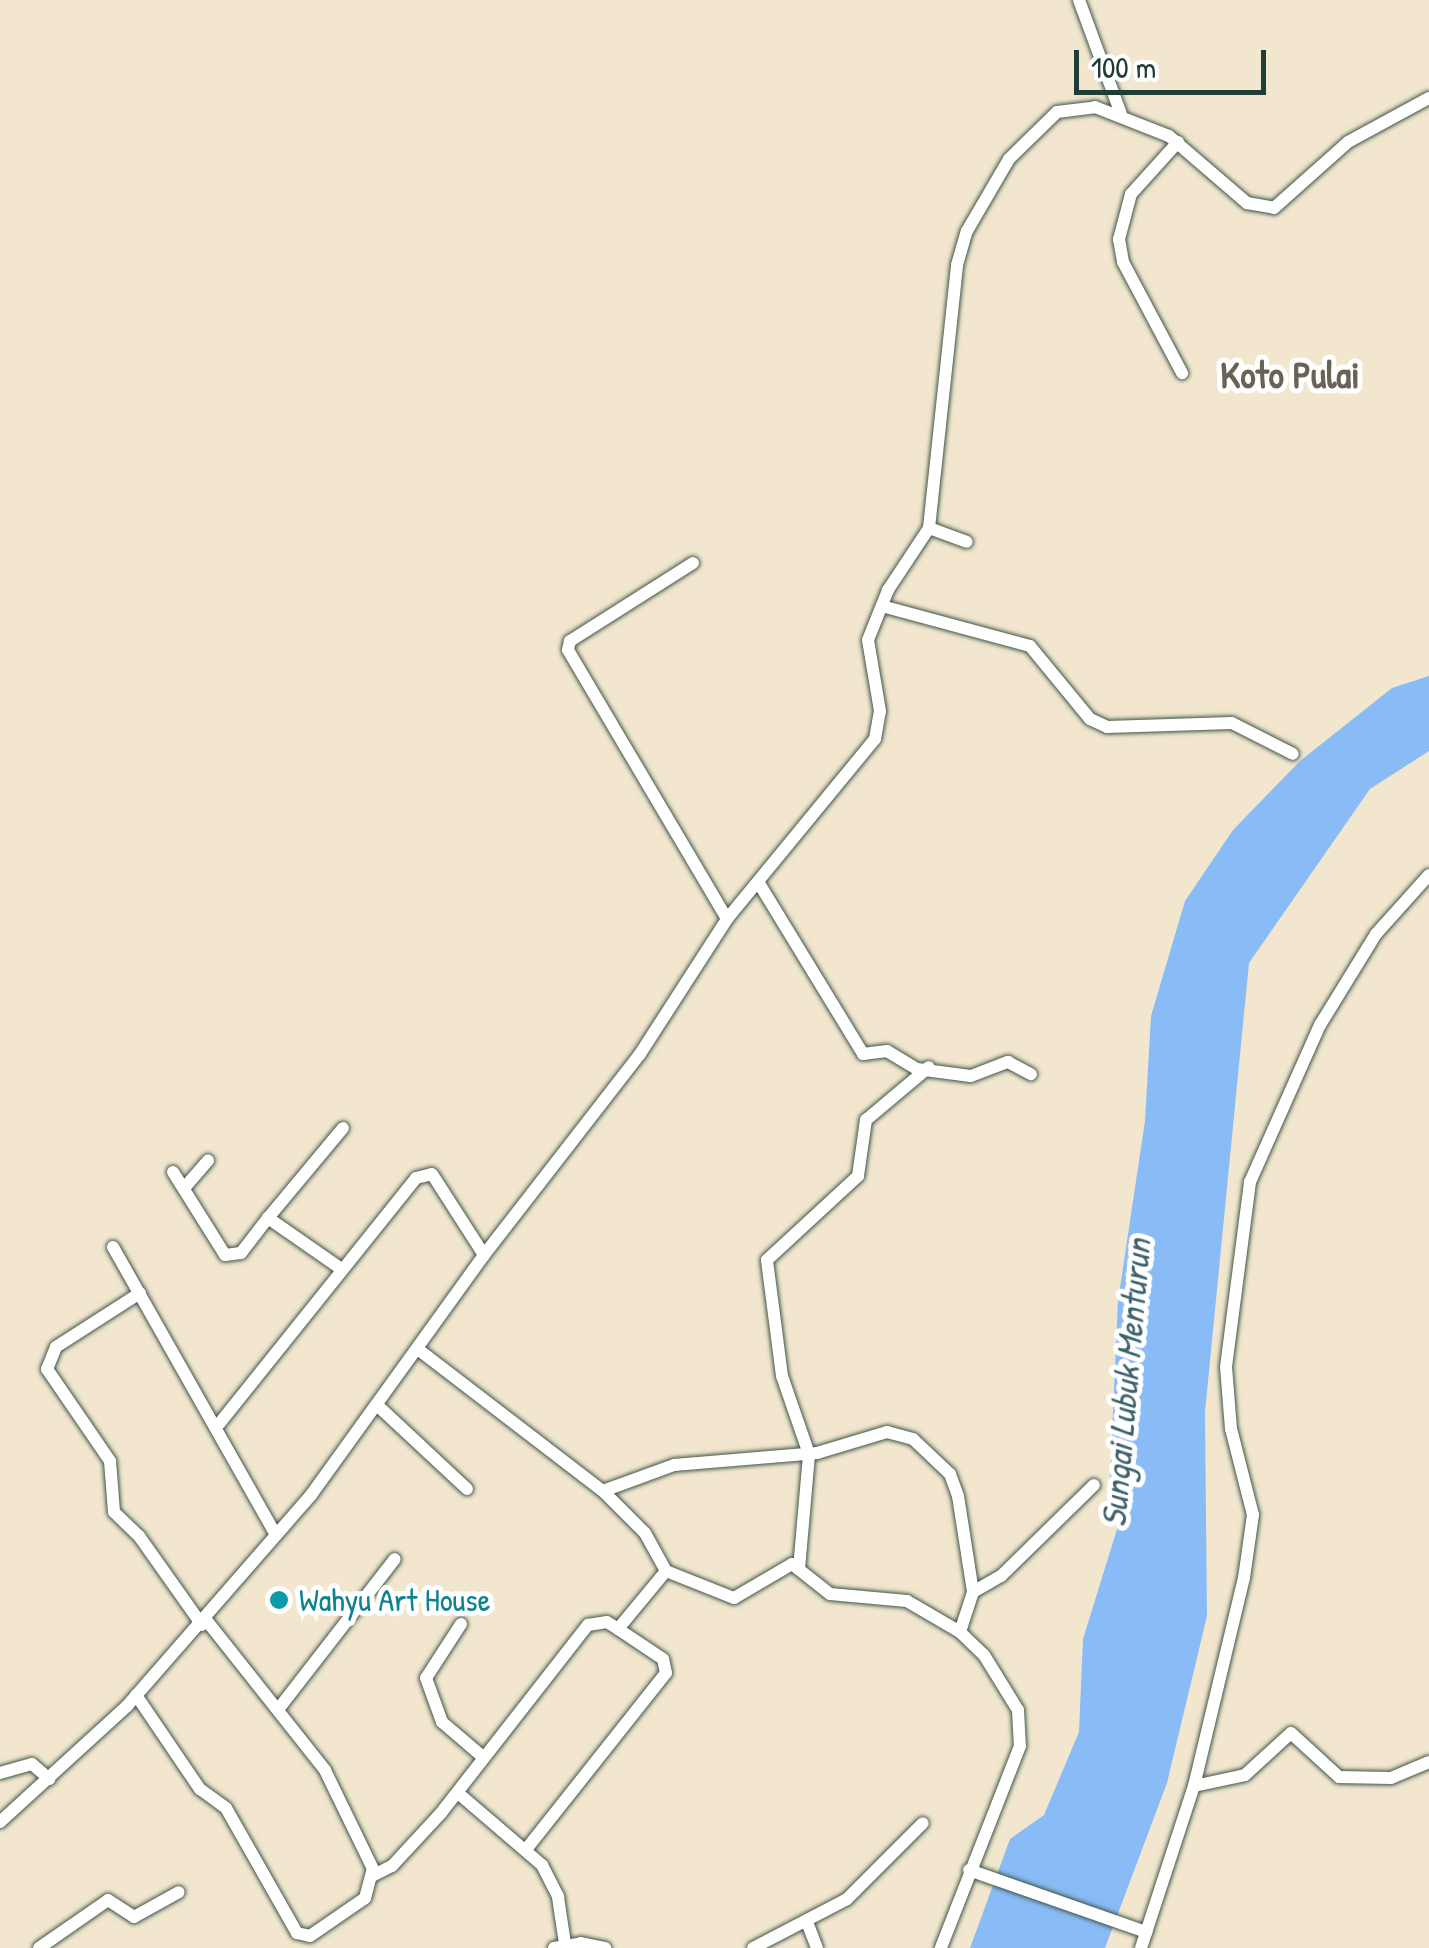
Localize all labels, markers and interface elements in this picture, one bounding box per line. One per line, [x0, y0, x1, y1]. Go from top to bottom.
scale bar [1079, 30, 1272, 92]
text: 100 m [1091, 47, 1156, 87]
district label: Koto Pulai [1220, 352, 1360, 398]
water label: Sungai Lubuk Menturun [1092, 1237, 1160, 1529]
place label: Wahyu Art House [299, 1581, 490, 1619]
marker: Wahyu Art House [268, 1589, 290, 1611]

